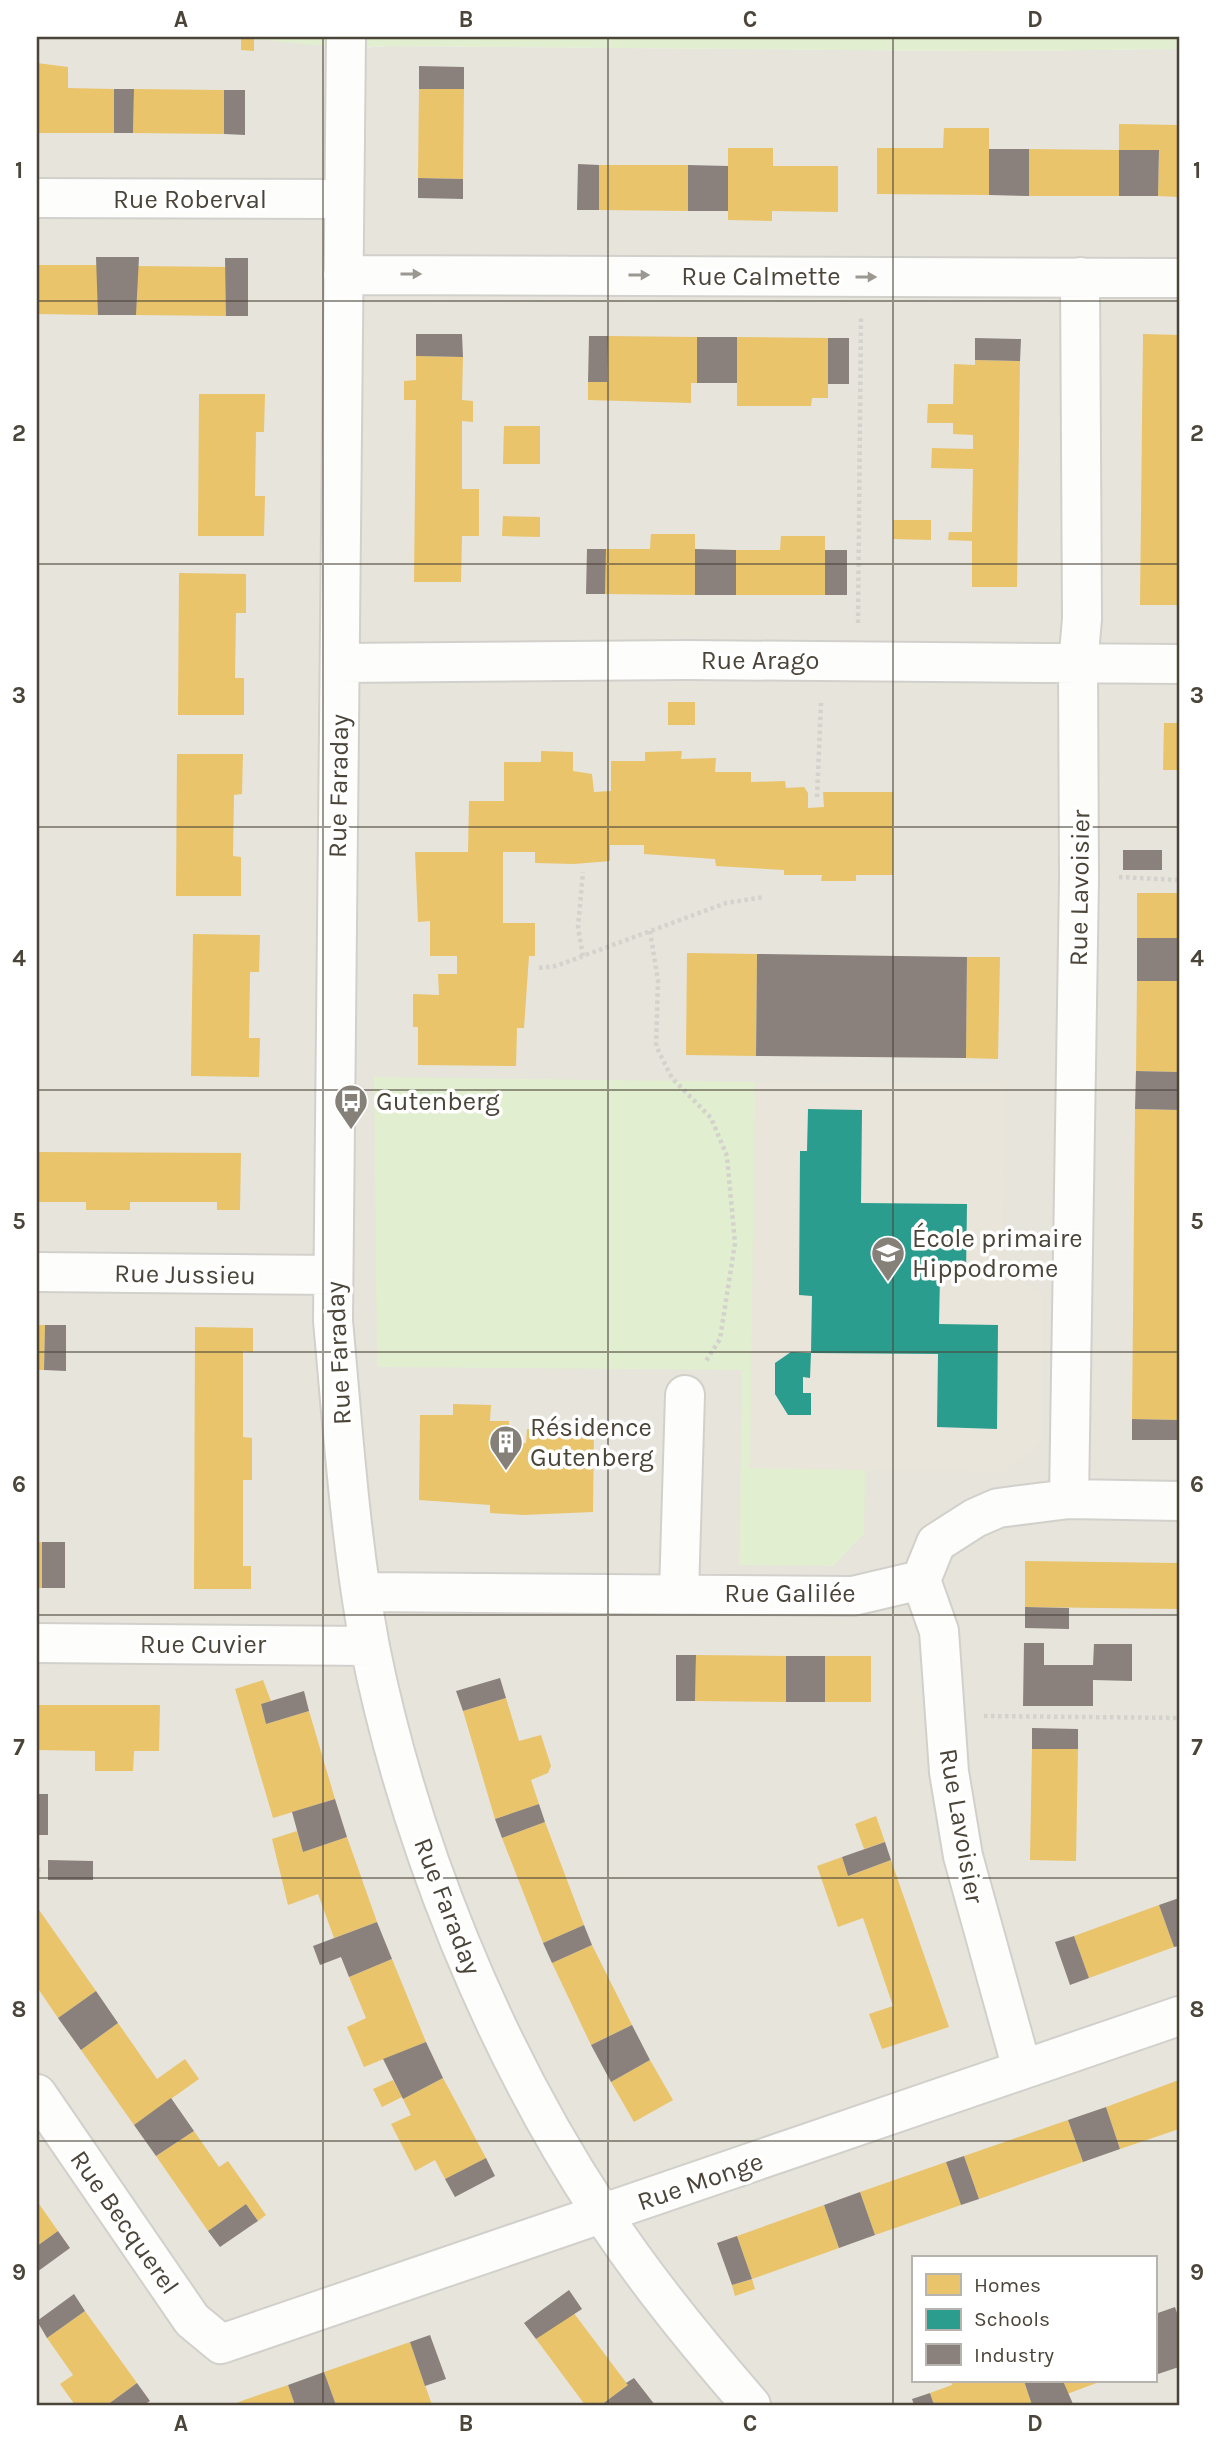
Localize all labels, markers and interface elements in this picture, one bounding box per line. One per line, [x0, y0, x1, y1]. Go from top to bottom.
text: A [174, 6, 188, 33]
text: B [459, 6, 473, 33]
text: C [743, 6, 757, 33]
text: D [1027, 6, 1043, 33]
text: 1 [15, 157, 23, 184]
text: 1 [1193, 157, 1201, 184]
street label: Rue Roberval [113, 184, 267, 215]
street label: Rue Calmette [681, 261, 841, 292]
one-way arrow [401, 268, 423, 280]
one-way arrow [628, 269, 650, 281]
one-way arrow [856, 271, 878, 283]
text: 2 [12, 420, 26, 447]
text: 2 [1190, 420, 1204, 447]
street label: Rue Arago [701, 645, 819, 676]
text: 3 [12, 682, 26, 709]
text: 3 [1190, 682, 1204, 709]
street label: Rue Faraday [322, 714, 355, 858]
street label: Rue Lavoisier [1063, 809, 1096, 967]
text: 4 [12, 945, 26, 972]
text: 4 [1190, 945, 1204, 972]
bus stop icon: Gutenberg [332, 1082, 370, 1131]
place label: Gutenberg [376, 1086, 500, 1117]
text: 5 [12, 1208, 26, 1235]
text: 5 [1190, 1208, 1204, 1235]
place label: École primaire Hippodrome [912, 1222, 1083, 1284]
school or university icon: École primaire Hippodrome [869, 1234, 907, 1283]
street label: Rue Jussieu [114, 1258, 256, 1291]
street label: Rue Faraday [319, 1280, 358, 1426]
place label: Résidence Gutenberg [530, 1412, 654, 1473]
building icon: Résidence Gutenberg [487, 1423, 525, 1472]
text: 6 [12, 1471, 26, 1498]
text: 6 [1190, 1471, 1204, 1498]
street label: Rue Galilée [724, 1578, 856, 1609]
street label: Rue Cuvier [140, 1629, 267, 1660]
text: 7 [13, 1734, 25, 1761]
text: 7 [1191, 1734, 1203, 1761]
street label: Rue Lavoisier [933, 1746, 990, 1907]
street label: Rue Faraday [407, 1833, 488, 1979]
text: 8 [12, 1996, 26, 2023]
text: 8 [1190, 1996, 1204, 2023]
street label: Rue Becquerel [64, 2144, 186, 2300]
street label: Rue Monge [633, 2145, 767, 2217]
legend [912, 2256, 1156, 2382]
text: 9 [12, 2259, 26, 2286]
text: 9 [1190, 2259, 1204, 2286]
text: Homes [974, 2273, 1041, 2297]
text: Schools [974, 2307, 1050, 2331]
text: Industry [974, 2343, 1054, 2367]
text: A [174, 2410, 188, 2437]
text: B [459, 2410, 473, 2437]
text: C [743, 2410, 757, 2437]
text: D [1027, 2410, 1043, 2437]

